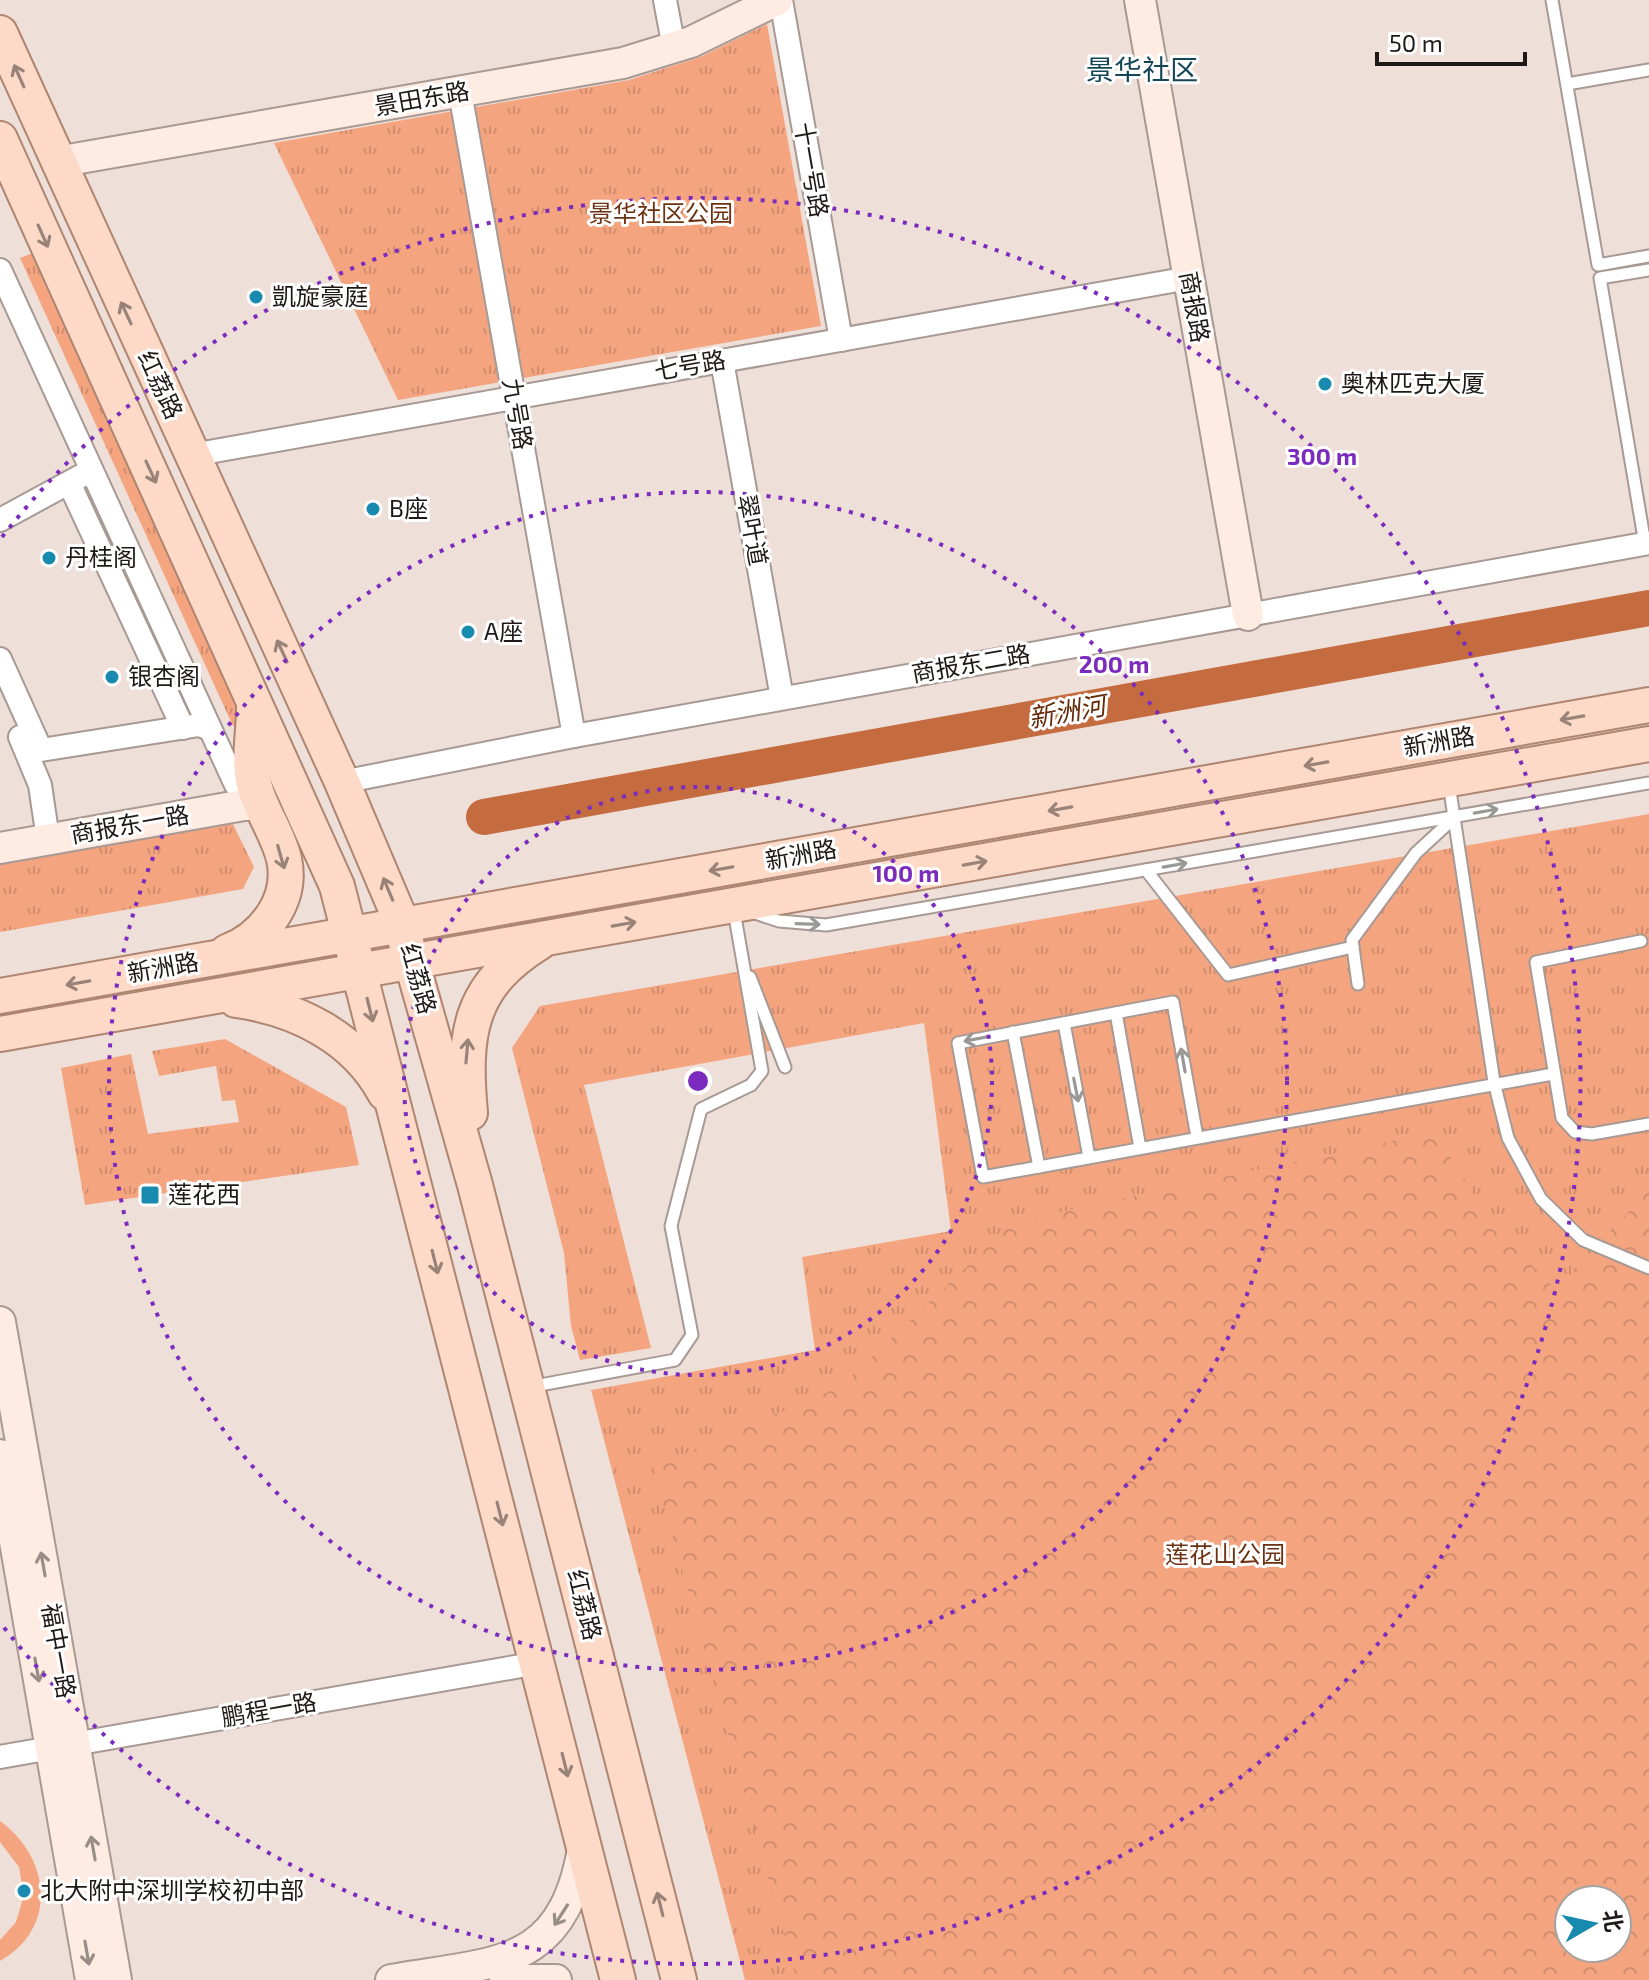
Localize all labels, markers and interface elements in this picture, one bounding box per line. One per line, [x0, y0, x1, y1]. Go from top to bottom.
scale bar [1377, 16, 1525, 66]
text: 50 m [1389, 28, 1443, 57]
district label: 景华社区 [1086, 52, 1198, 86]
one-way arrow [11, 65, 26, 89]
street label: 景田东路 [372, 75, 472, 120]
street label: 十一号路 [790, 120, 835, 220]
park label: 景华社区公园 [589, 198, 733, 227]
one-way arrow [36, 223, 51, 247]
street label: 商报路 [1175, 269, 1216, 345]
place label: 凱旋豪庭 [272, 281, 368, 310]
marker: 凱旋豪庭 [247, 288, 265, 306]
one-way arrow [118, 302, 133, 326]
street label: 七号路 [652, 344, 728, 385]
street label: 红荔路 [133, 346, 190, 423]
place label: 奥林匹克大厦 [1341, 368, 1485, 397]
marker: 奥林匹克大厦 [1316, 375, 1334, 393]
street label: 九号路 [498, 376, 539, 452]
text: 300 m [1287, 441, 1357, 470]
one-way arrow [144, 460, 159, 484]
street label: 翠叶道 [733, 492, 774, 568]
place label: B座 [389, 493, 428, 522]
marker: B座 [364, 500, 382, 518]
place label: 丹桂阁 [65, 542, 137, 571]
marker: 丹桂阁 [40, 549, 58, 567]
place label: A座 [484, 616, 523, 645]
marker: A座 [459, 623, 477, 641]
street label: 商报东二路 [909, 638, 1032, 687]
one-way arrow [274, 639, 289, 663]
text: 200 m [1079, 649, 1149, 678]
place label: 银杏阁 [128, 661, 200, 690]
marker: 银杏阁 [103, 668, 121, 686]
water label: 新洲河 [1026, 688, 1113, 733]
one-way arrow [1560, 712, 1585, 727]
street label: 新洲路 [1401, 720, 1477, 761]
one-way arrow [1304, 757, 1329, 772]
street label: 商报东一路 [68, 799, 191, 848]
one-way arrow [1048, 802, 1073, 817]
one-way arrow [1473, 803, 1498, 818]
street label: 新洲路 [763, 833, 839, 874]
one-way arrow [275, 844, 289, 869]
one-way arrow [962, 854, 987, 869]
one-way arrow [1161, 857, 1187, 872]
text: 100 m [873, 858, 939, 887]
one-way arrow [709, 862, 735, 877]
one-way arrow [379, 877, 394, 902]
one-way arrow [611, 916, 636, 931]
one-way arrow [794, 917, 821, 932]
street label: 红荔路 [396, 940, 443, 1017]
street label: 新洲路 [125, 946, 201, 987]
one-way arrow [66, 976, 91, 991]
one-way arrow [364, 997, 379, 1022]
one-way arrow [964, 1033, 990, 1048]
one-way arrow [460, 1039, 475, 1065]
one-way arrow [1175, 1048, 1190, 1074]
centre of rings [684, 1067, 712, 1095]
one-way arrow [1070, 1077, 1085, 1102]
place label: 莲花西 [168, 1179, 240, 1208]
marker: 莲花西 [139, 1184, 161, 1206]
one-way arrow [428, 1248, 443, 1274]
one-way arrow [493, 1500, 508, 1526]
park label: 莲花山公园 [1165, 1539, 1285, 1568]
one-way arrow [34, 1552, 49, 1578]
street label: 红荔路 [563, 1566, 608, 1643]
street label: 福中一路 [37, 1601, 82, 1701]
one-way arrow [31, 1656, 46, 1682]
street label: 鹏程一路 [219, 1686, 319, 1731]
one-way arrow [558, 1752, 573, 1778]
one-way arrow [84, 1836, 99, 1861]
place label: 北大附中深圳学校初中部 [40, 1875, 304, 1904]
marker: 北大附中深圳学校初中部 [15, 1882, 33, 1900]
north arrow [1553, 1884, 1633, 1964]
one-way arrow [652, 1892, 667, 1918]
one-way arrow [553, 1904, 569, 1926]
text: 北 [1599, 1908, 1628, 1934]
one-way arrow [80, 1940, 95, 1966]

